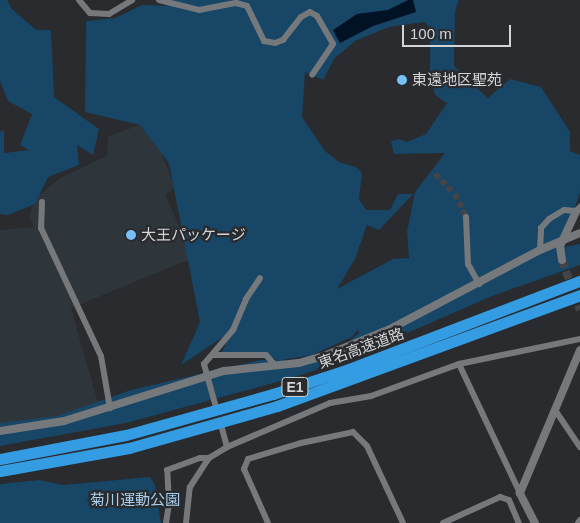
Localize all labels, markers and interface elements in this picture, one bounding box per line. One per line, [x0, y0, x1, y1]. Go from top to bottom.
scale bar [405, 15, 514, 47]
text: 100 m [410, 25, 452, 42]
place label: 東遠地区聖苑 [412, 71, 502, 89]
marker: 東遠地区聖苑 [396, 74, 408, 86]
place label: 大王パッケージ [141, 226, 246, 244]
marker: 大王パッケージ [125, 229, 137, 241]
street label: 東名高速道路 [316, 324, 406, 372]
road number: E1 [281, 376, 309, 398]
park label: 菊川運動公園 [90, 491, 180, 509]

